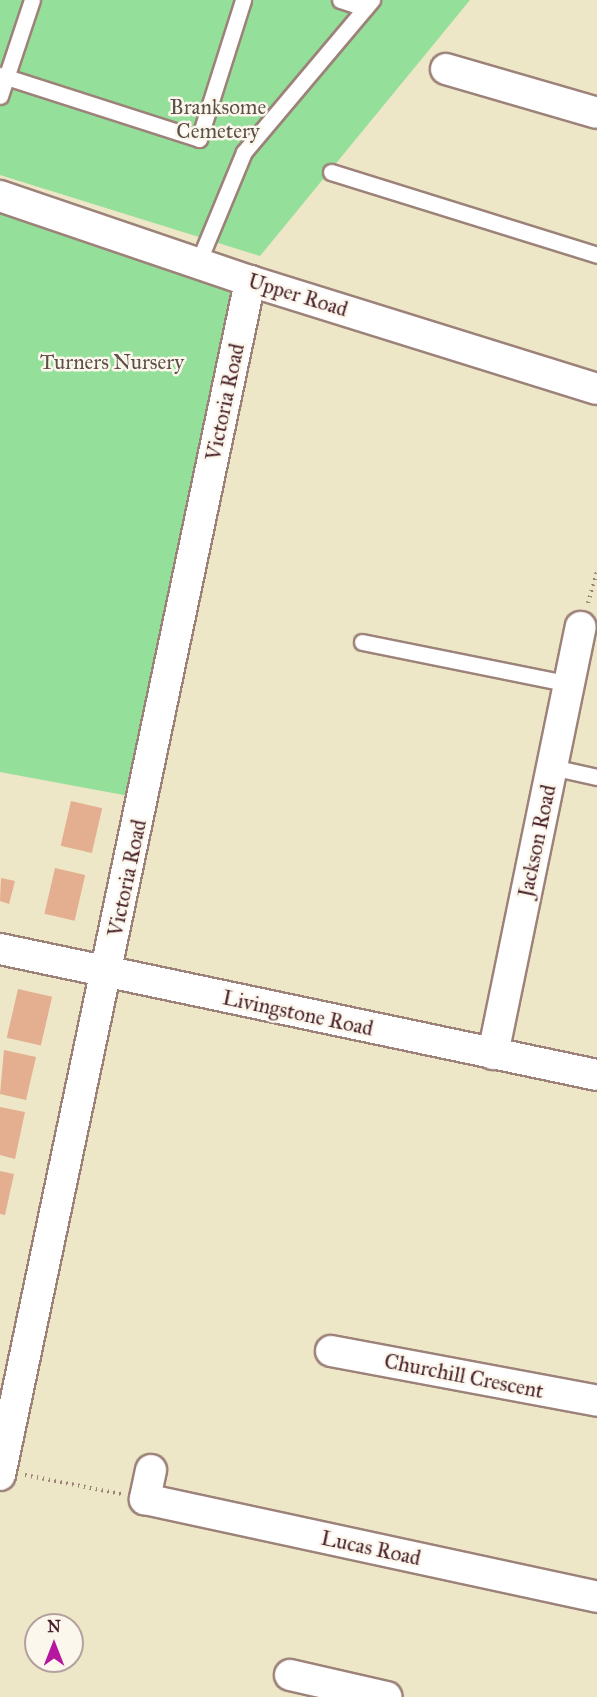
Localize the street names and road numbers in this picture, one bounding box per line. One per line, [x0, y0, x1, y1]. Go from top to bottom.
street label: Upper Road [245, 268, 351, 322]
street label: Victoria Road [200, 341, 250, 463]
street label: Jackson Road [513, 782, 561, 900]
street label: Victoria Road [102, 817, 152, 939]
street label: Livingstone Road [220, 985, 376, 1041]
street label: Churchill Crescent [382, 1348, 546, 1404]
street label: Lucas Road [319, 1525, 423, 1571]

